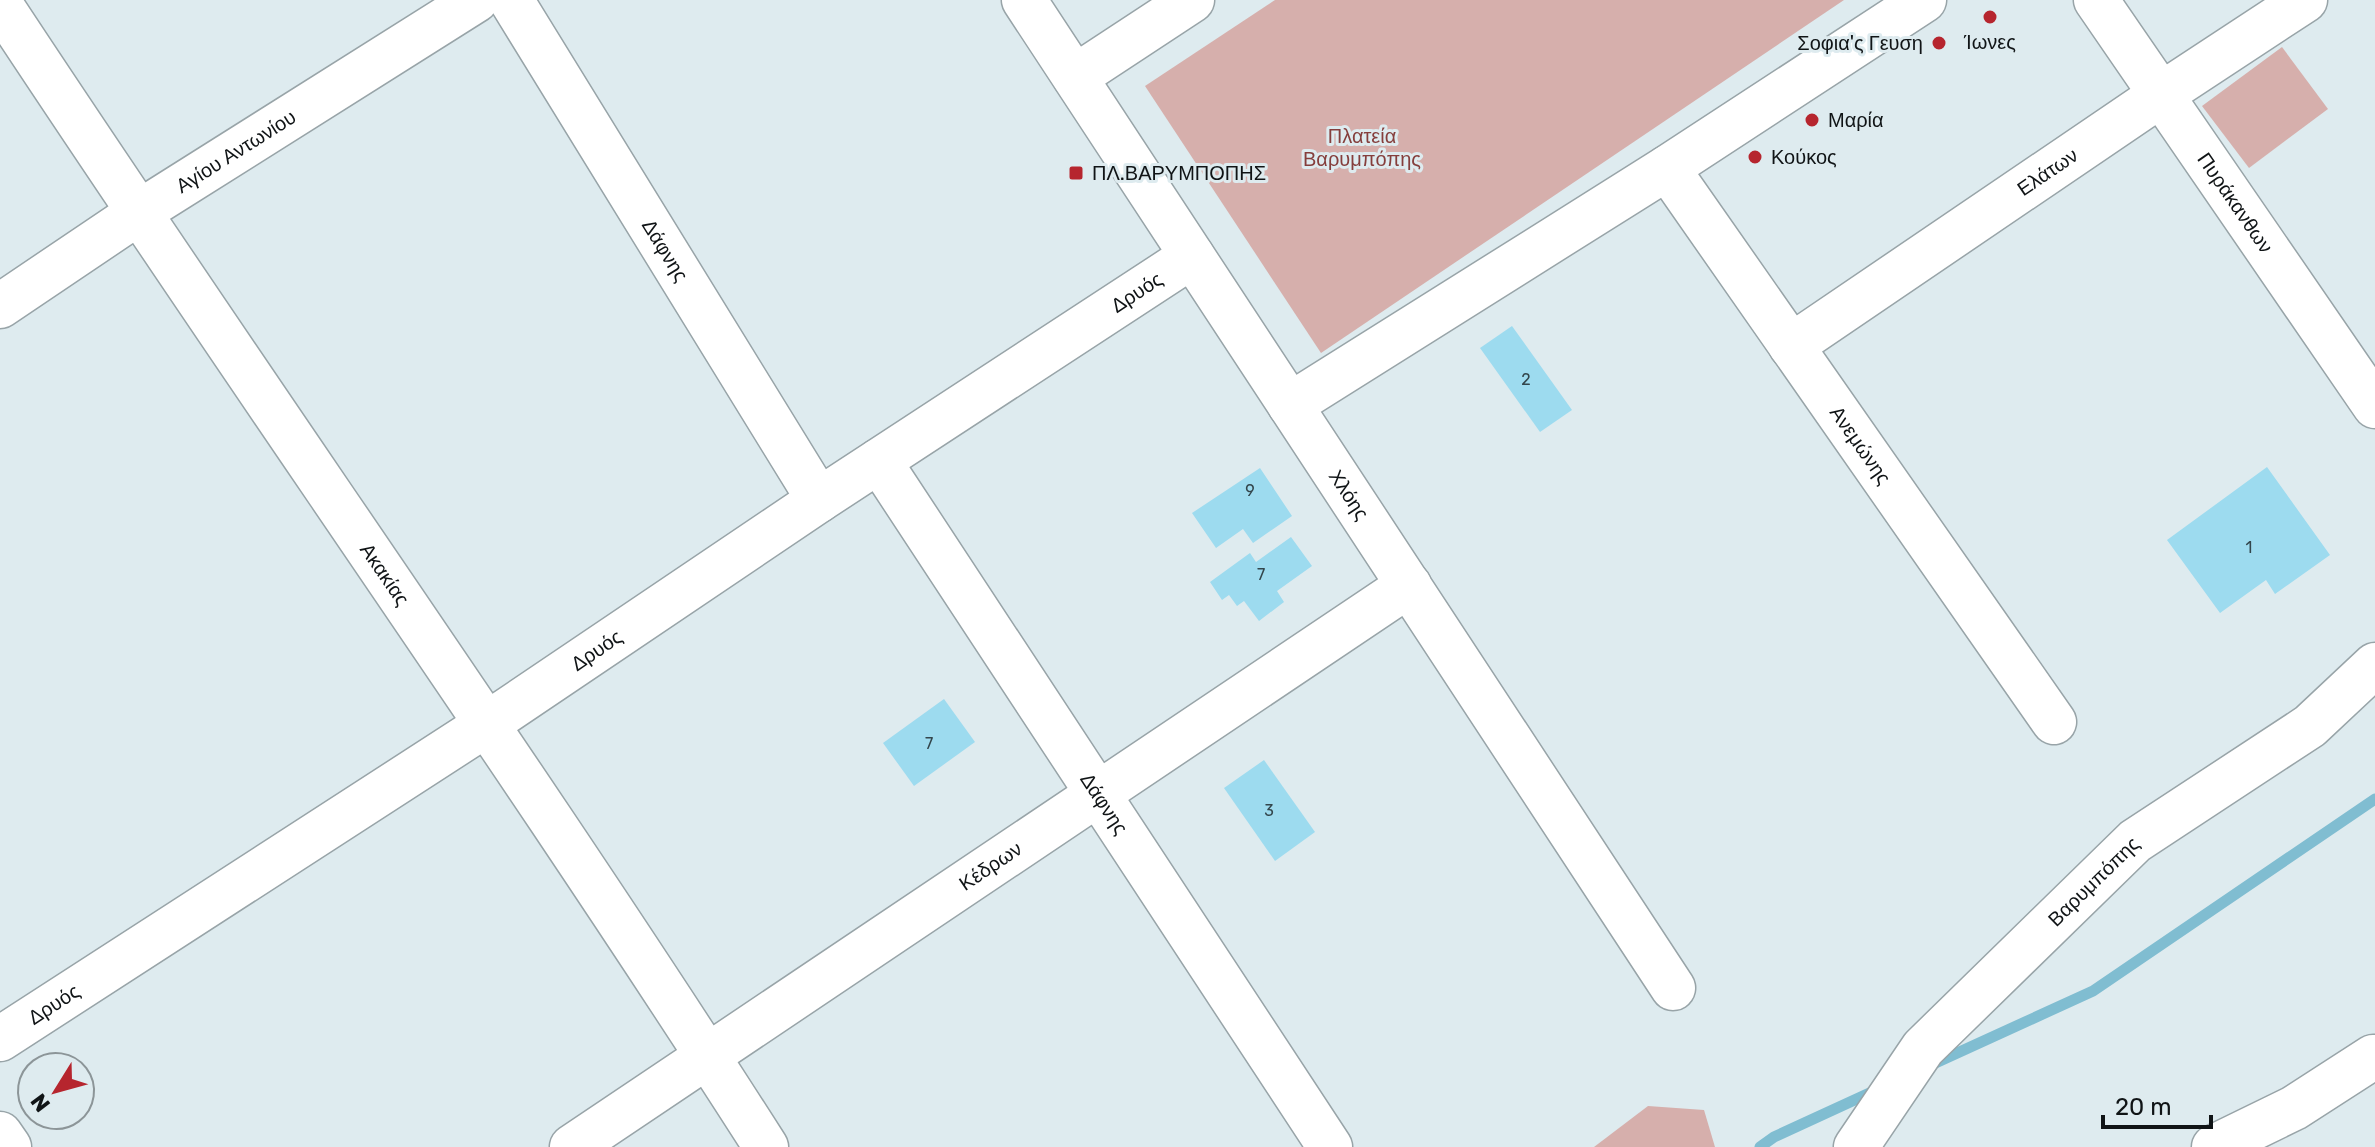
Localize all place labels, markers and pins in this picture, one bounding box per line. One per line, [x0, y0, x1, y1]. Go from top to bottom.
marker: Ίωνες [1981, 8, 1999, 26]
place label: Ίωνες [1963, 30, 2016, 54]
place label: Σοφια'ς Γευση [1797, 31, 1923, 55]
marker: Σοφια'ς Γευση [1930, 34, 1948, 52]
place label: Μαρία [1828, 108, 1884, 132]
marker: Μαρία [1803, 111, 1821, 129]
place label: Κούκος [1771, 145, 1837, 169]
marker: Κούκος [1746, 148, 1764, 166]
place label: ΠΛ.ΒΑΡΥΜΠΟΠΗΣ [1092, 161, 1266, 185]
marker: ΠΛ.ΒΑΡΥΜΠΟΠΗΣ [1067, 164, 1085, 182]

